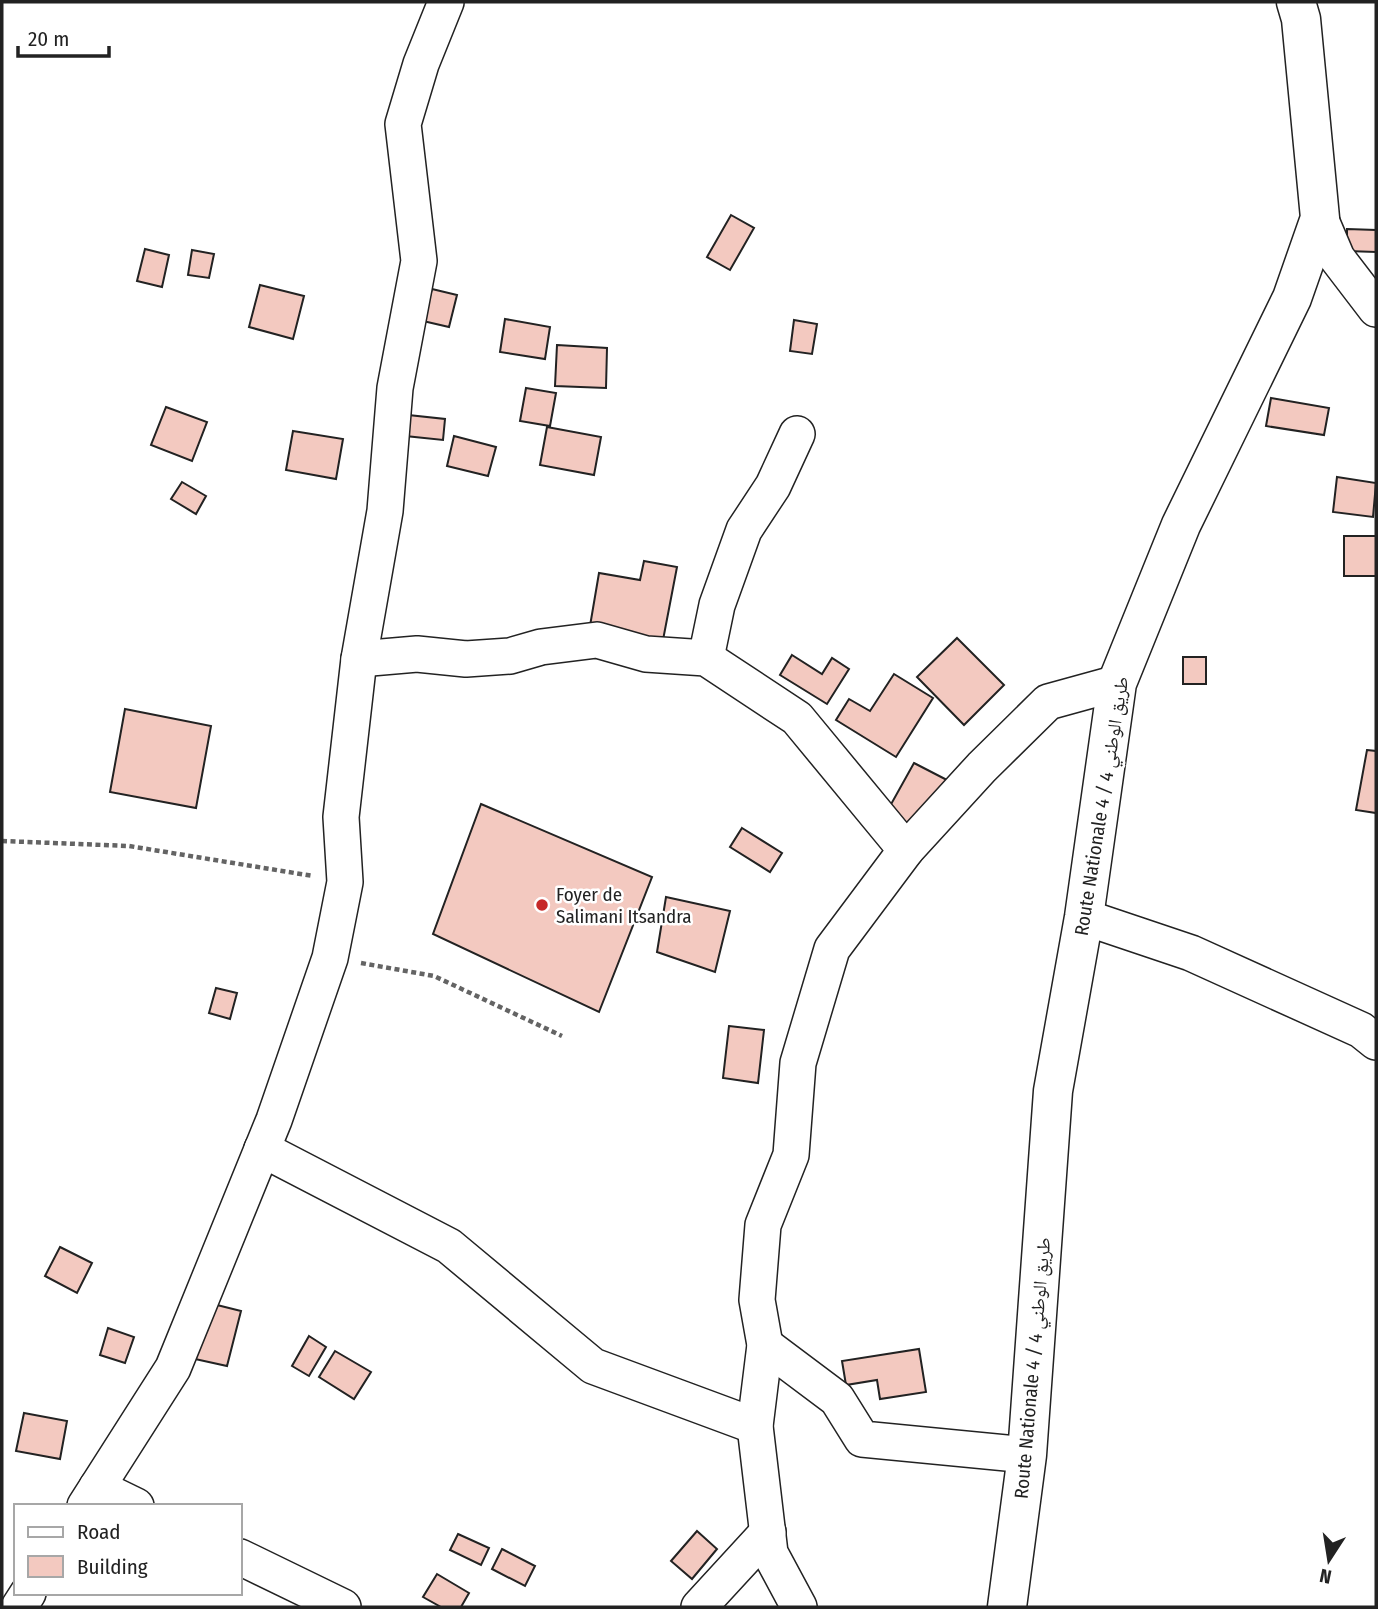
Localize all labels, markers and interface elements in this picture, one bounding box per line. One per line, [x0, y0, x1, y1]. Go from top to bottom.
scale bar [18, 14, 108, 58]
text: 20 m [28, 26, 69, 52]
street label: Route Nationale 4 / طريق الوطني 4 [1070, 675, 1137, 938]
place label: Foyer de Salimani Itsandra [556, 883, 692, 928]
marker: Foyer de Salimani Itsandra [534, 897, 550, 913]
street label: Route Nationale 4 / طريق الوطني 4 [1010, 1236, 1059, 1500]
legend [14, 1504, 242, 1595]
text: Road [77, 1519, 121, 1545]
north arrow [1294, 1525, 1364, 1595]
text: Building [77, 1554, 148, 1580]
text: N [1318, 1564, 1334, 1589]

